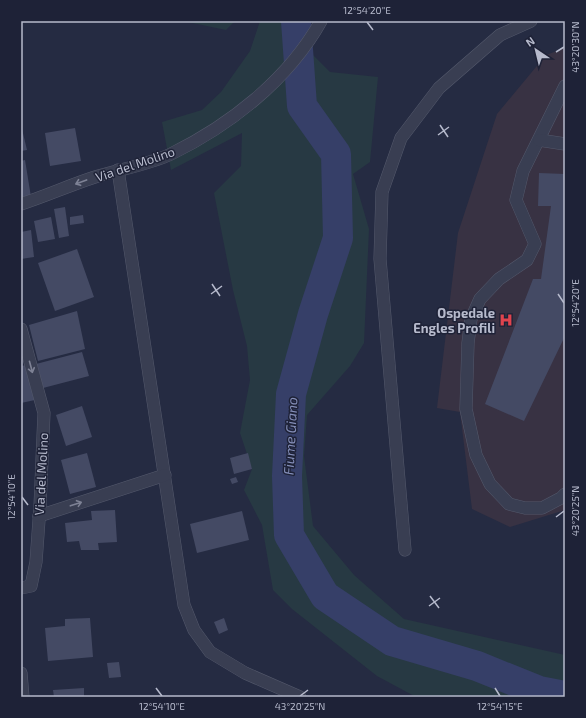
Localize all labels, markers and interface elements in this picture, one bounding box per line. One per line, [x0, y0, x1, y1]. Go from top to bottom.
text: 12°54'20"E [343, 4, 391, 16]
text: 43°20'30"N [569, 21, 581, 73]
north arrow [516, 30, 556, 70]
text: N [523, 34, 537, 49]
street label: Via del Molino [93, 143, 177, 185]
one-way arrow [75, 179, 87, 187]
text: 12°54'20"E [569, 279, 581, 327]
place label: Ospedale Engles Profili [413, 305, 495, 336]
hospital icon: Ospedale Engles Profili [498, 312, 514, 328]
one-way arrow [28, 360, 36, 373]
water label: Fiume Giano [279, 397, 301, 475]
street label: Via del Molino [31, 432, 51, 516]
text: 12°54'10"E [5, 474, 17, 520]
text: 43°20'25"N [569, 486, 581, 536]
one-way arrow [69, 500, 82, 507]
text: 12°54'10"E [139, 700, 185, 712]
text: 43°20'25"N [275, 700, 325, 712]
text: 12°54'15"E [477, 700, 523, 712]

